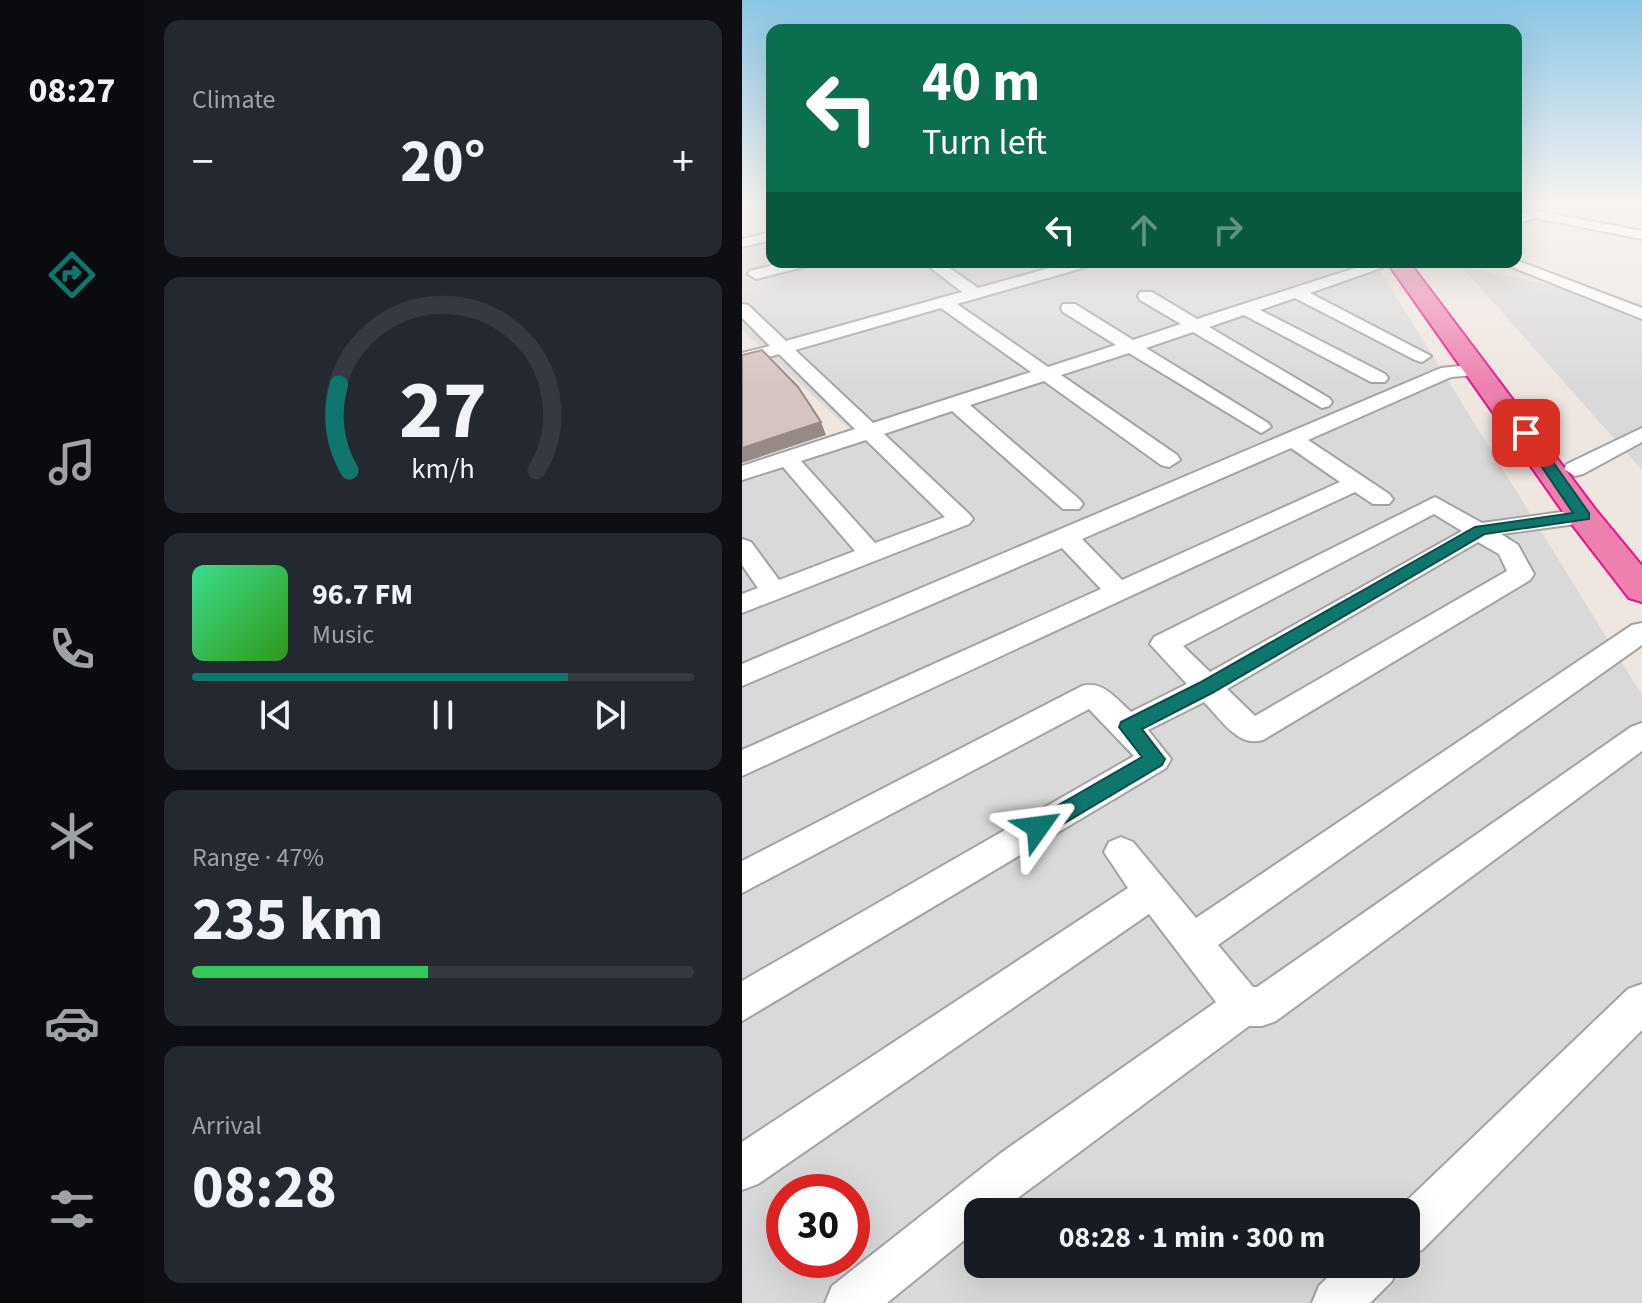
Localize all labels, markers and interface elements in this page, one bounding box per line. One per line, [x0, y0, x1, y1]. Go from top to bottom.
text: 40 m [922, 43, 1040, 122]
icon: left [790, 56, 894, 160]
text: 08:27 [29, 65, 115, 116]
text: Climate [192, 81, 276, 118]
text: Turn left [922, 117, 1047, 168]
text: 20° [400, 120, 486, 205]
text: − [192, 131, 214, 194]
text: + [672, 131, 694, 194]
icon: left [1038, 208, 1082, 252]
icon: ahead [1122, 208, 1166, 252]
icon: right [1206, 208, 1250, 252]
icon: directions [44, 247, 100, 303]
text: 27 [399, 351, 487, 469]
pin [1492, 399, 1560, 467]
icon: arrive [1504, 411, 1548, 455]
icon: music [44, 434, 100, 490]
text: km/h [411, 449, 475, 489]
text: 96.7 FM [312, 573, 413, 616]
text: Music [312, 616, 374, 653]
icon: phone [44, 621, 100, 677]
icon: previous [254, 693, 298, 737]
icon: pause [421, 693, 465, 737]
icon: next [588, 693, 632, 737]
position arrow [996, 785, 1080, 869]
icon: climate [44, 808, 100, 864]
text: Range · 47% [192, 839, 324, 876]
text: 235 km [192, 878, 383, 963]
icon: car [44, 995, 100, 1051]
text: Arrival [192, 1107, 262, 1144]
text: 08:28 [192, 1146, 337, 1231]
speed limit sign: 30 [766, 1174, 870, 1278]
icon: filters [44, 1181, 100, 1237]
text: 08:28 · 1 min · 300 m [1059, 1216, 1325, 1259]

